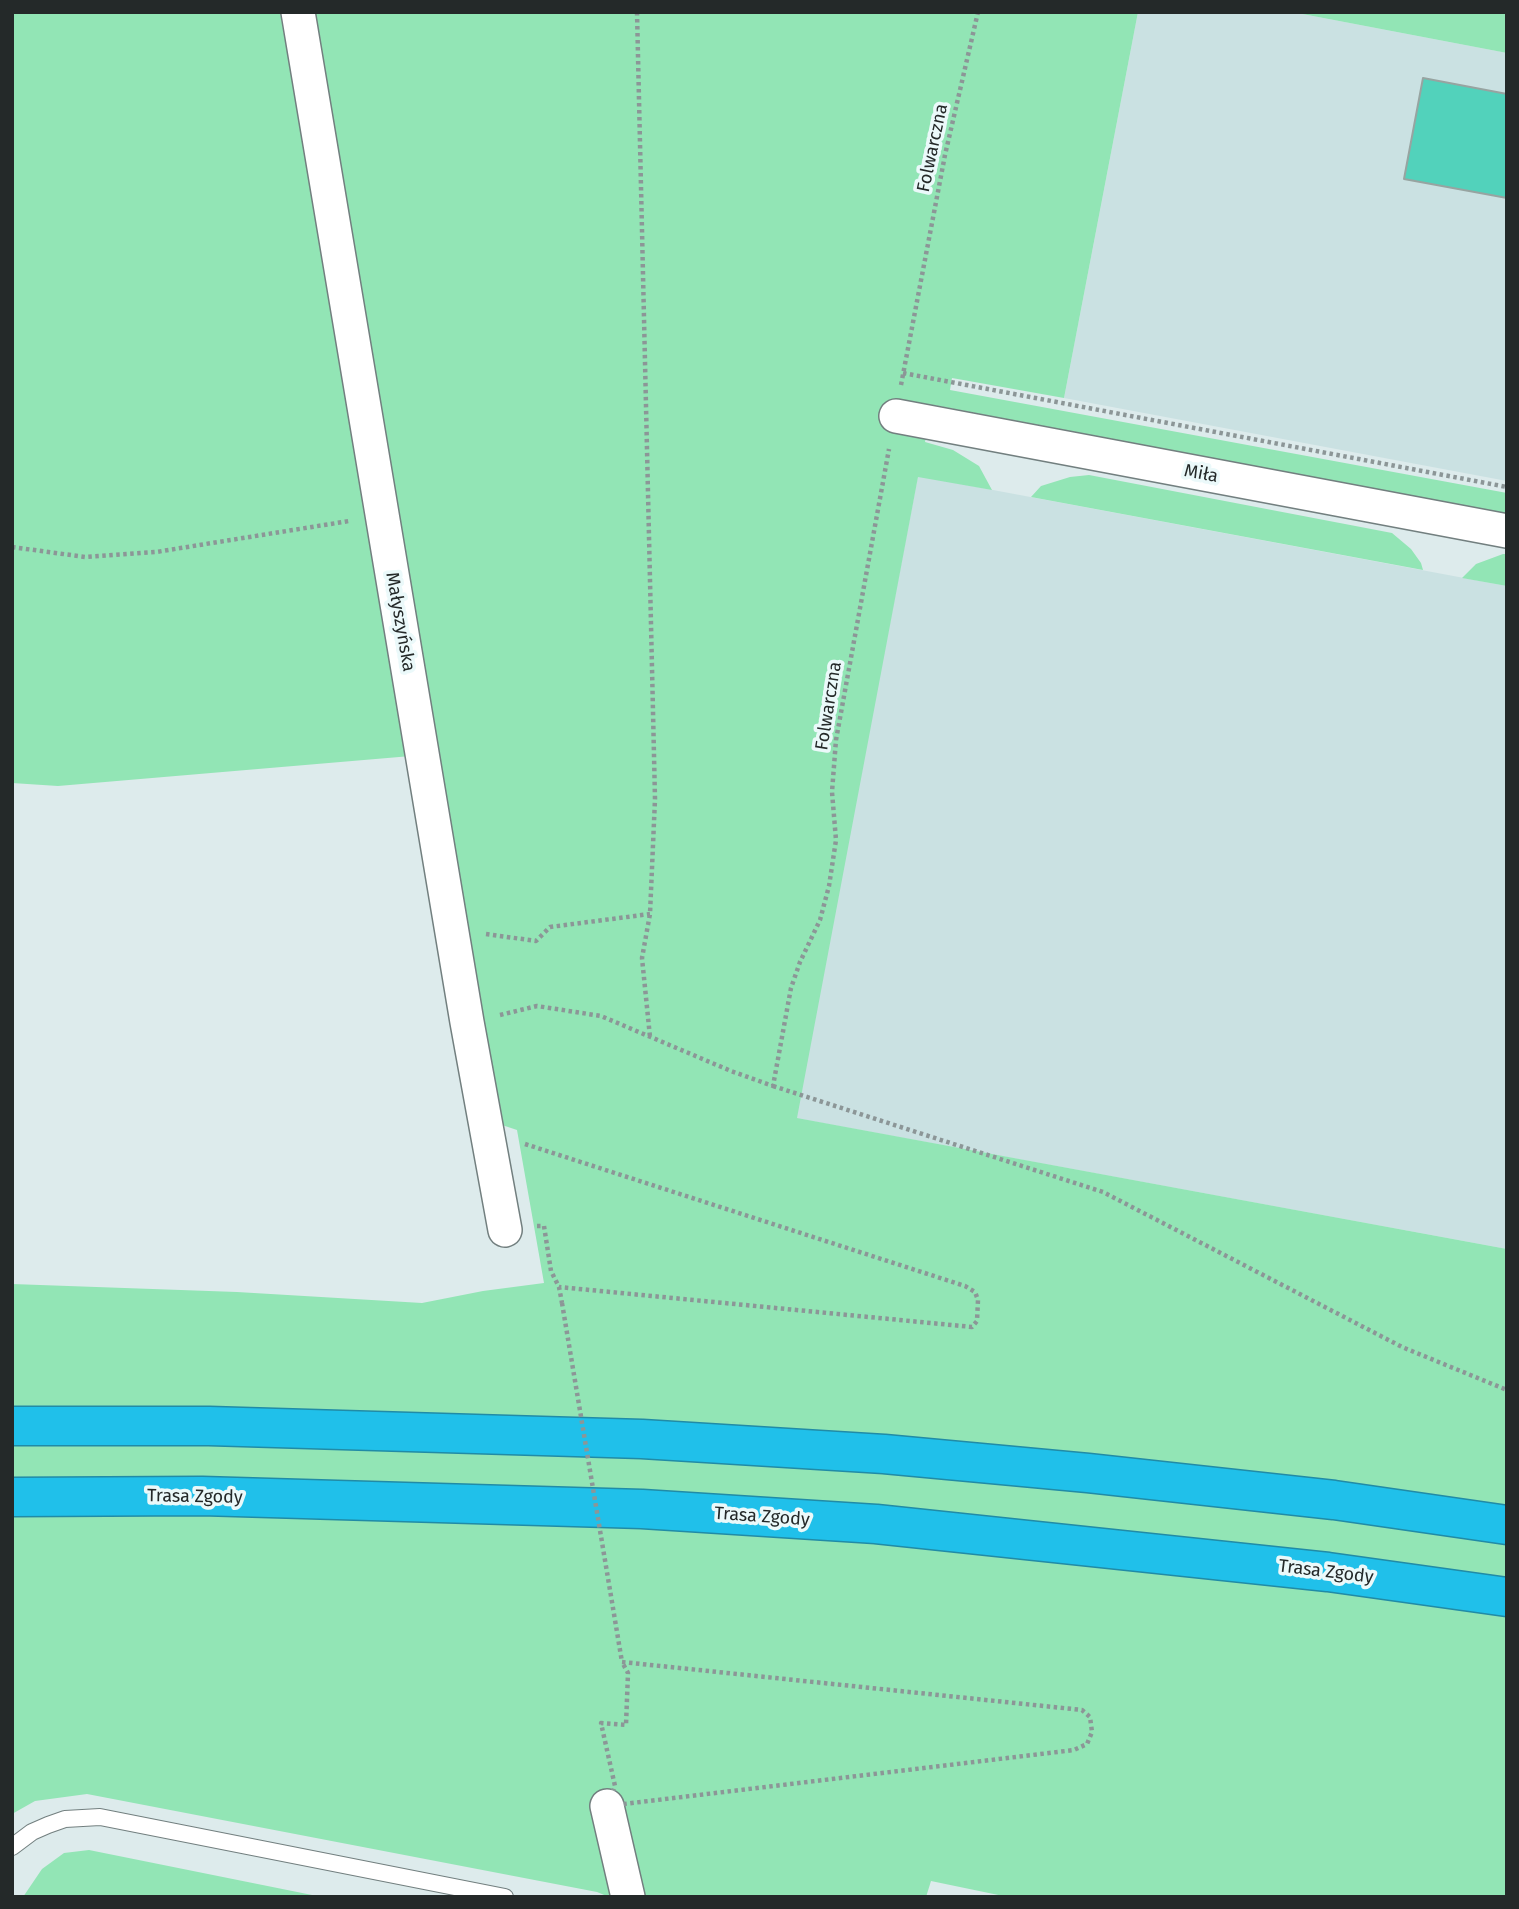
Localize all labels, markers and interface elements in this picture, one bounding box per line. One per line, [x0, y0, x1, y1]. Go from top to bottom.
street label: Folwarczna [913, 102, 953, 194]
street label: Miła [1182, 460, 1220, 488]
street label: Małyszyńska [381, 570, 419, 674]
street label: Folwarczna [811, 660, 847, 752]
street label: Trasa Zgody [147, 1485, 243, 1509]
street label: Trasa Zgody [714, 1503, 810, 1531]
street label: Trasa Zgody [1277, 1555, 1375, 1589]

